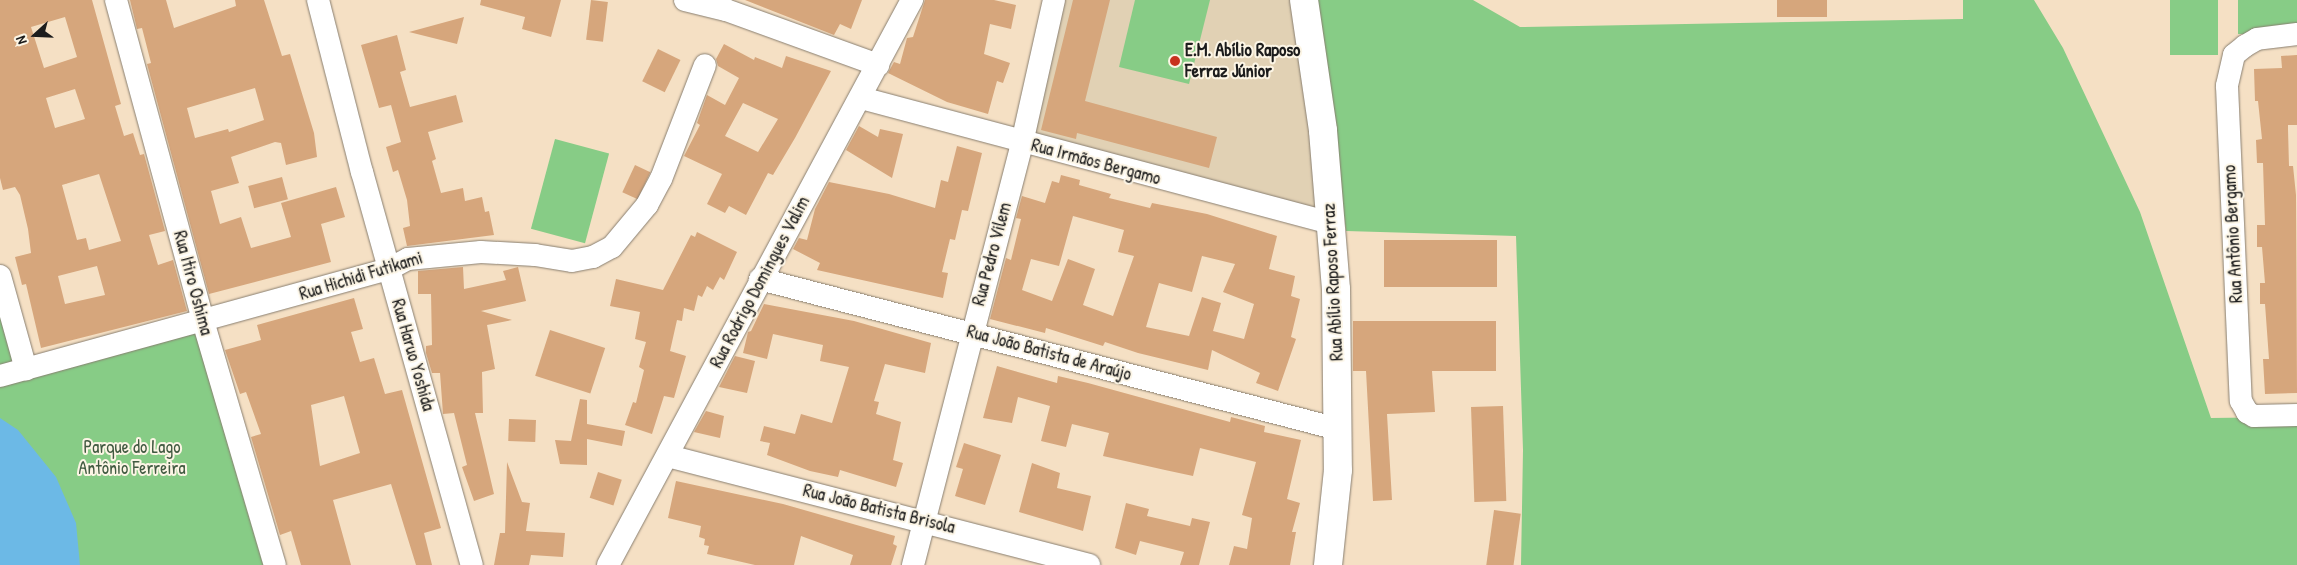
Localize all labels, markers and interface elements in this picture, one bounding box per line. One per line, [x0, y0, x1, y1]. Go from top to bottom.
north arrow [10, 10, 60, 60]
text: N [10, 34, 31, 47]
place label: E.M. Abílio Raposo Ferraz Júnior [1185, 40, 1300, 82]
marker: E.M. Abílio Raposo Ferraz Júnior [1169, 55, 1181, 67]
street label: Rua Irmãos Bergamo [1029, 134, 1163, 190]
street label: Rua Antônio Bergamo [2219, 164, 2247, 304]
street label: Rua Rodrigo Domingues Valim [706, 192, 814, 372]
street label: Rua Pedro Vilem [968, 200, 1016, 308]
street label: Rua Abílio Raposo Ferraz [1318, 203, 1348, 361]
street label: Rua Itiro Oshima [169, 228, 217, 338]
street label: Rua Hichidi Futikami [297, 247, 425, 305]
street label: Rua Haruo Yoshida [387, 297, 439, 413]
street label: Rua João Batista de Araújo [964, 321, 1134, 385]
park label: Parque do Lago Antônio Ferreira [79, 437, 185, 479]
street label: Rua João Batista Brisola [801, 480, 957, 538]

